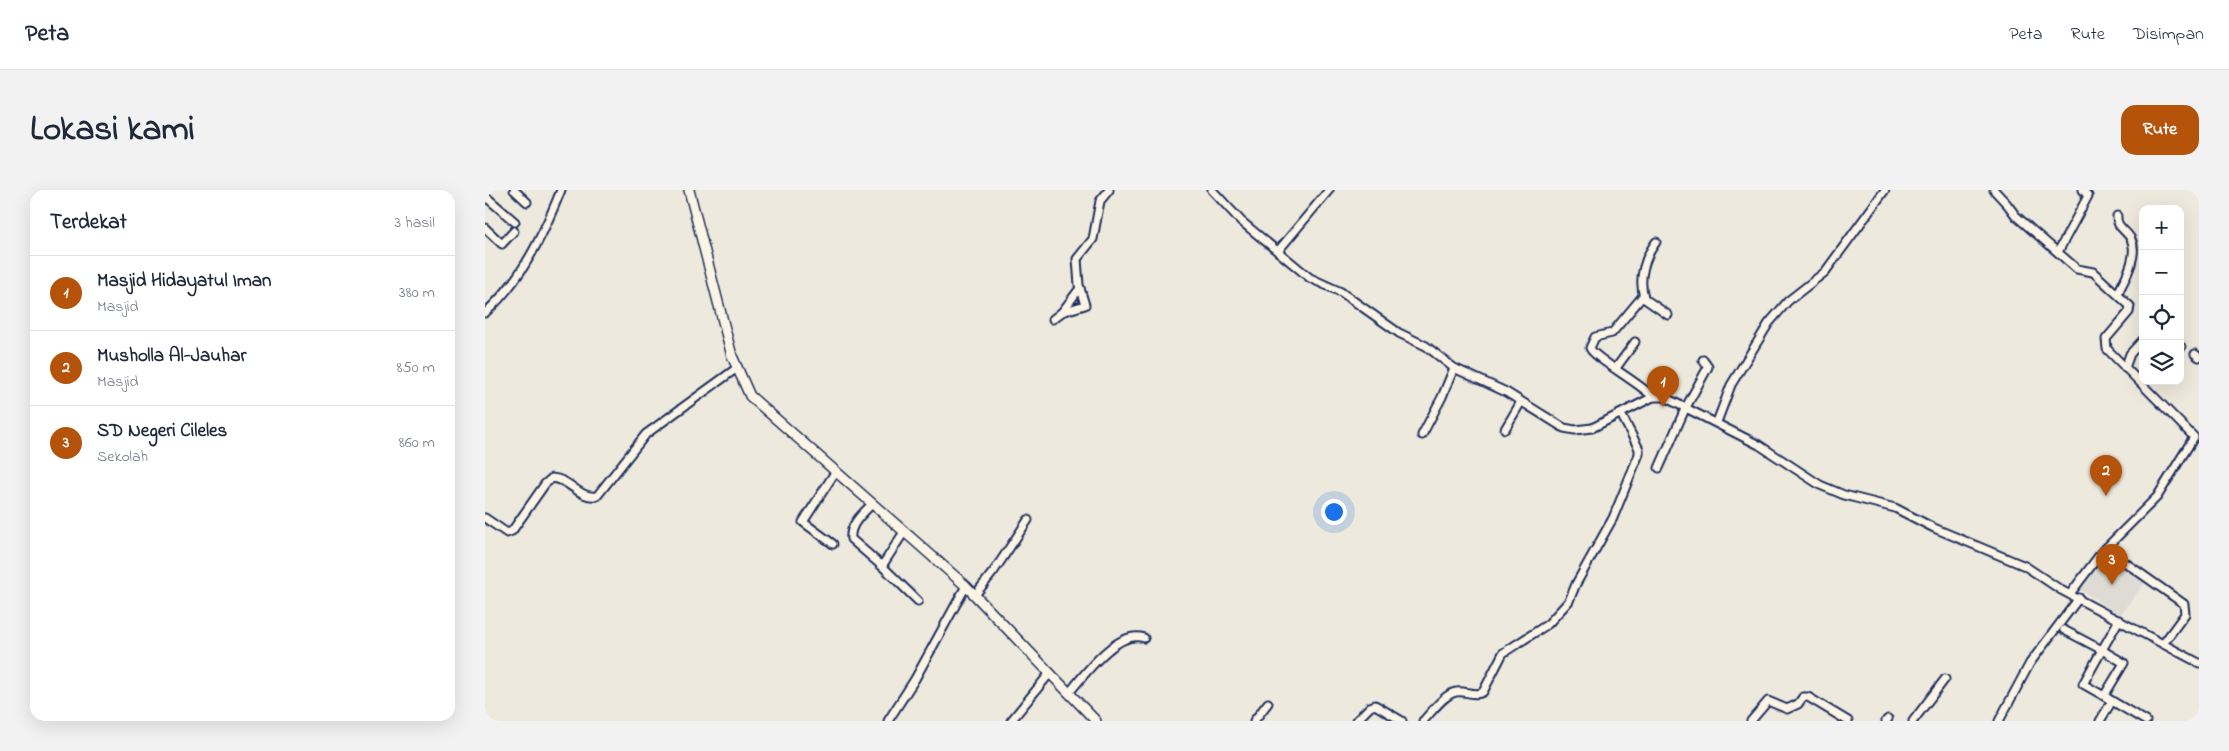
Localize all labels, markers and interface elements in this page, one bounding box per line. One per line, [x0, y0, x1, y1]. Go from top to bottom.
text: Peta [25, 17, 69, 52]
text: Peta [2009, 22, 2042, 48]
text: Rute [2070, 22, 2105, 48]
text: Disimpan [2133, 22, 2204, 48]
text: Lokasi kami [30, 105, 195, 156]
button: Rute [2121, 105, 2199, 155]
map controls [2139, 205, 2184, 385]
button: + [2139, 205, 2184, 250]
text: Terdekat [50, 208, 127, 238]
text: 3 hasil [394, 211, 435, 235]
button: − [2139, 250, 2184, 295]
text: Masjid Hidayatul Iman [97, 268, 271, 295]
text: 1 [63, 281, 69, 305]
text: 380 m [399, 281, 435, 305]
text: Masjid [97, 295, 139, 319]
button: locate [2139, 295, 2184, 340]
button: layers [2139, 340, 2184, 385]
text: Musholla Al-Jauhar [97, 343, 246, 370]
text: 2 [62, 356, 70, 380]
text: 850 m [397, 356, 435, 380]
pin: 1 [1647, 366, 1679, 407]
text: Masjid [97, 370, 139, 394]
text: SD Negeri Cileles [97, 418, 227, 445]
text: 3 [63, 431, 69, 455]
text: 860 m [399, 431, 435, 455]
text: Sekolah [97, 445, 148, 469]
pin: 2 [2090, 455, 2122, 496]
your location [1321, 499, 1347, 525]
pin: 3 [2096, 544, 2128, 585]

